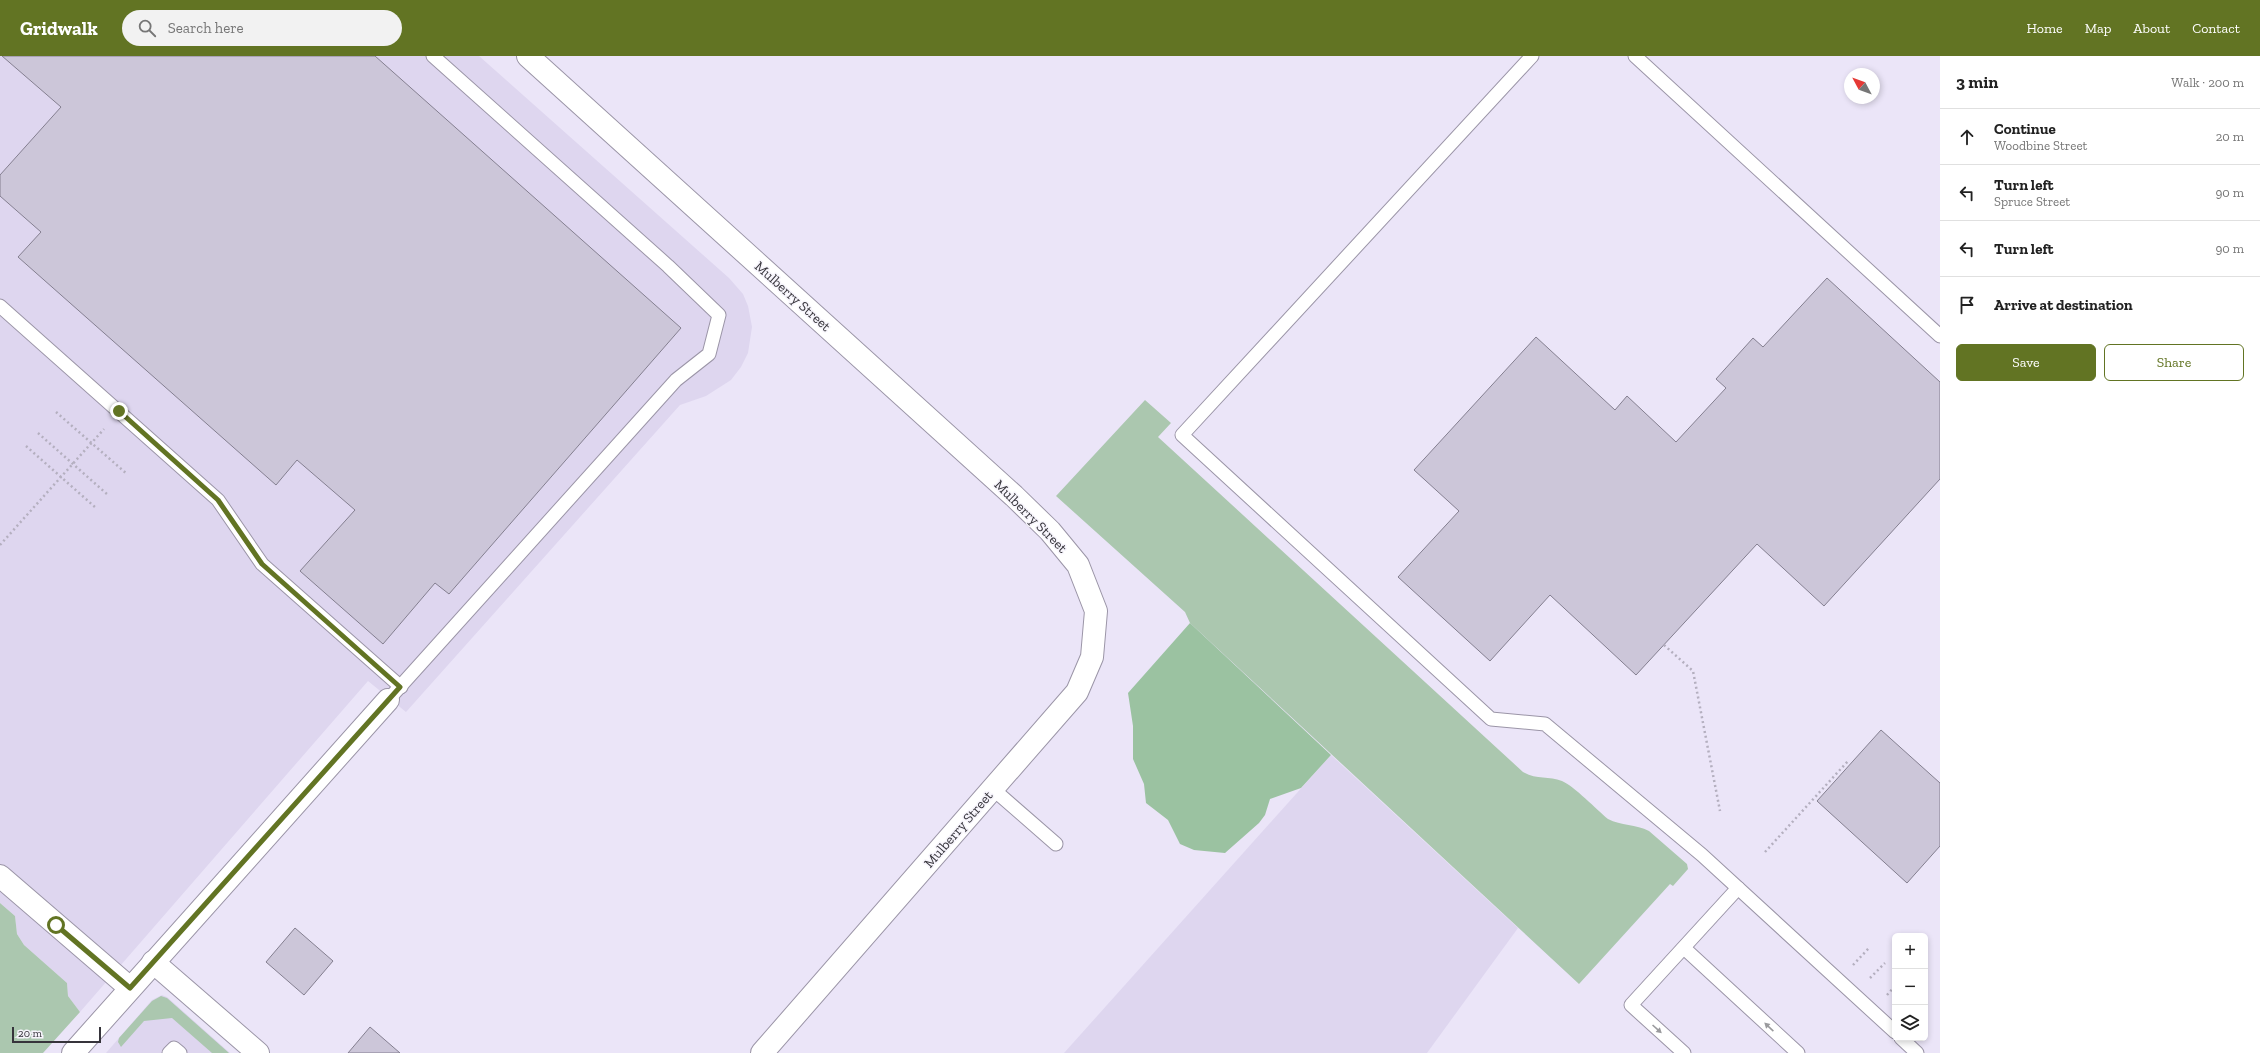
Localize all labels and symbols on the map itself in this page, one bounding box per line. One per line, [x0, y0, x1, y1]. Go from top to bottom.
north arrow [1844, 68, 1880, 104]
street label: Mulberry Street [751, 258, 835, 335]
route end [110, 402, 128, 420]
street label: Mulberry Street [991, 476, 1071, 557]
street label: Mulberry Street [920, 787, 997, 871]
route start [47, 916, 65, 934]
one-way arrow [1764, 1022, 1775, 1031]
one-way arrow [1652, 1024, 1662, 1034]
scale bar [12, 1025, 101, 1044]

